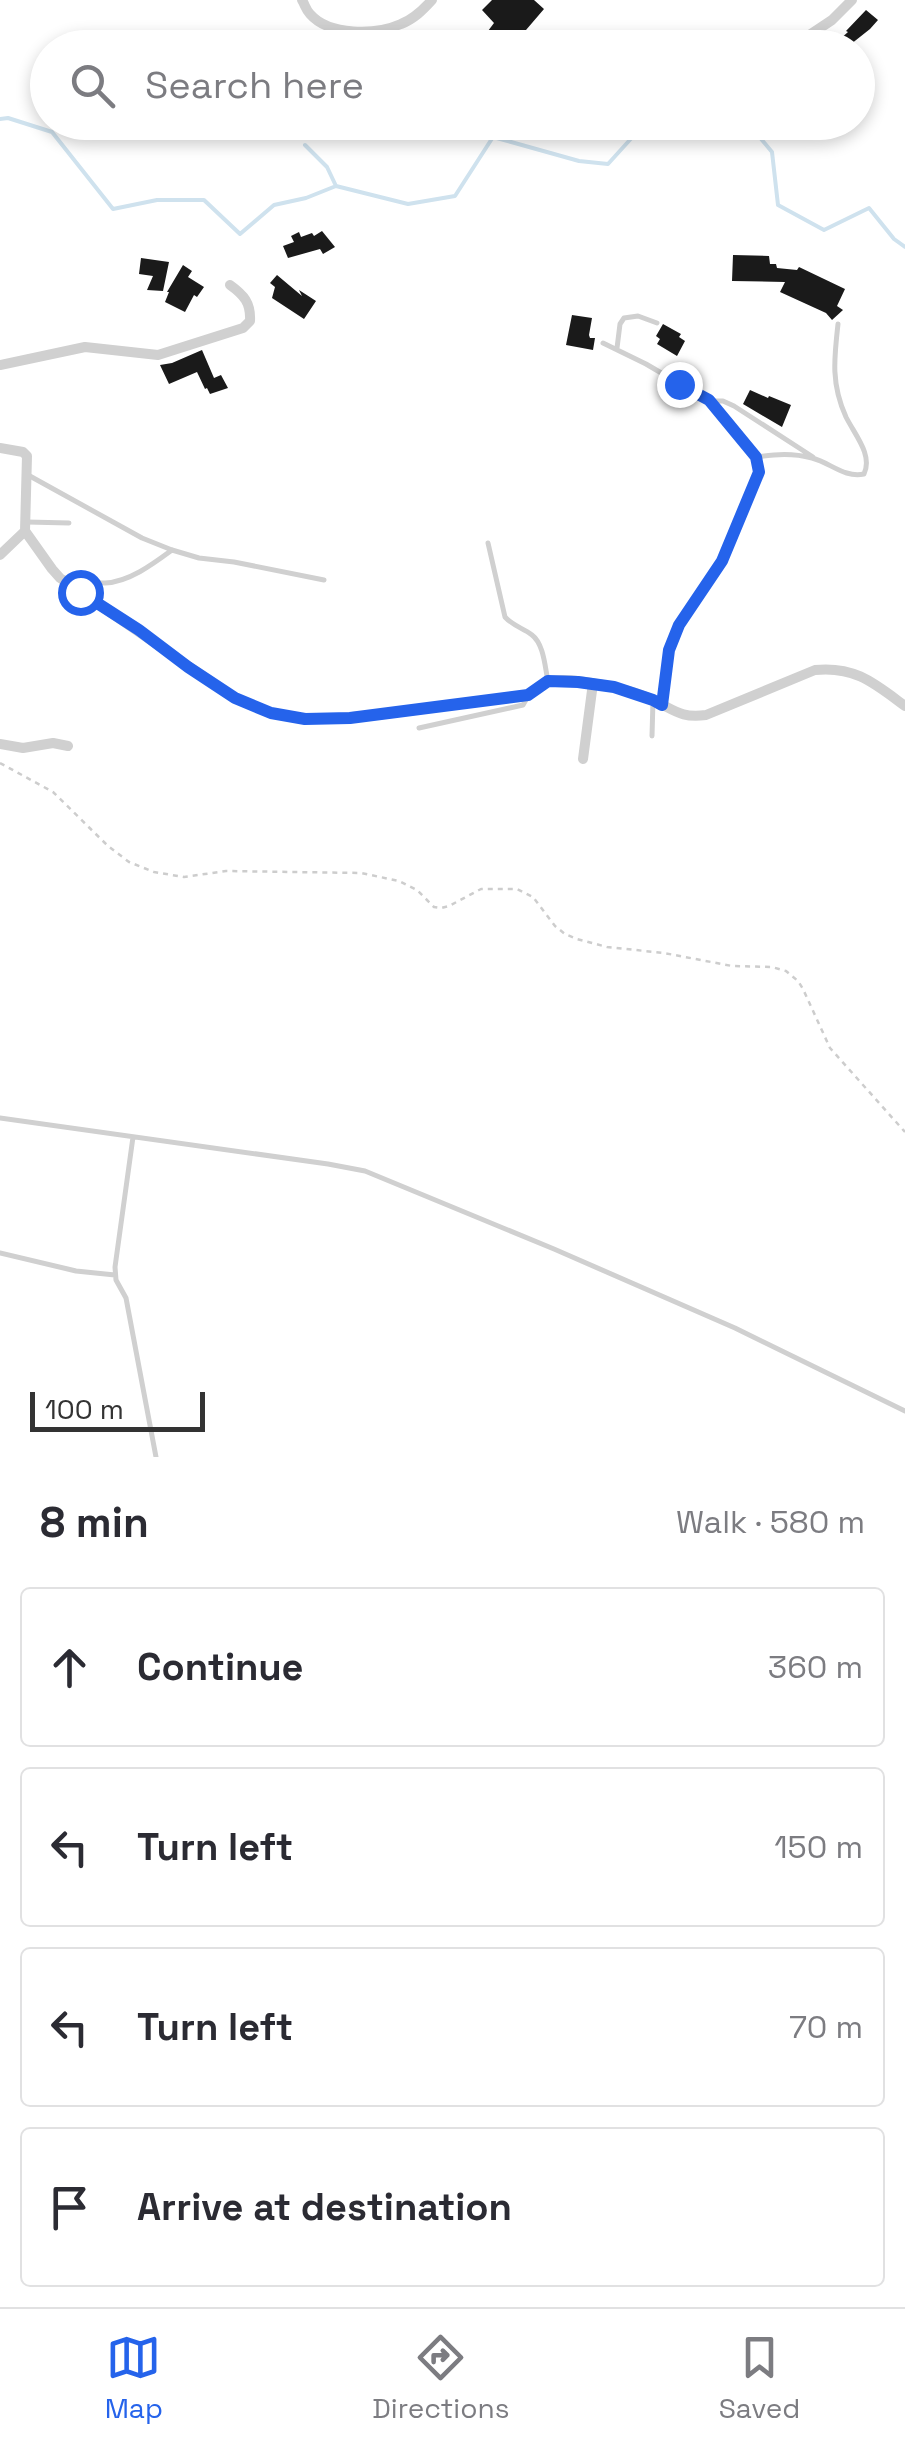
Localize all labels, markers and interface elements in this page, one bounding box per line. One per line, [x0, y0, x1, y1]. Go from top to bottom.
search box [30, 30, 875, 140]
icon: search [65, 58, 120, 113]
text: Search here [145, 61, 364, 109]
route end [657, 362, 703, 408]
route start [58, 570, 104, 616]
scale bar [30, 1387, 205, 1432]
text: 100 m [45, 1391, 124, 1427]
text: 8 min [40, 1496, 149, 1549]
text: Walk · 580 m [676, 1502, 865, 1542]
icon: ahead [42, 1640, 97, 1695]
text: Continue [137, 1643, 303, 1691]
text: 360 m [768, 1647, 863, 1687]
icon: left [42, 1820, 97, 1875]
text: Turn left [137, 1823, 293, 1871]
text: 150 m [774, 1827, 863, 1867]
icon: left [42, 2000, 97, 2055]
text: Turn left [137, 2003, 293, 2051]
text: 70 m [789, 2007, 863, 2047]
icon: arrive [42, 2180, 97, 2235]
text: Arrive at destination [137, 2183, 512, 2231]
tab: Map [105, 2330, 163, 2426]
tab: Directions [372, 2330, 509, 2426]
tab: Saved [719, 2330, 800, 2426]

